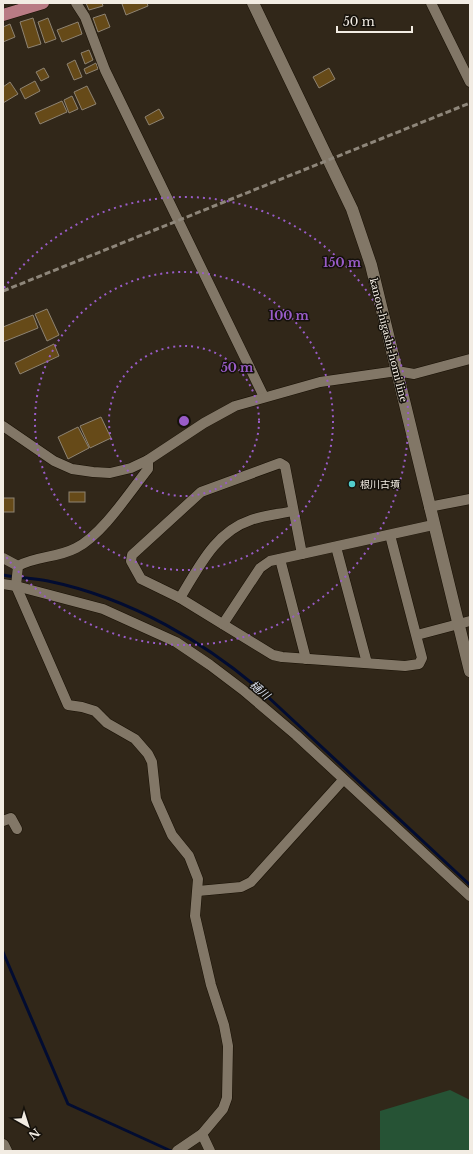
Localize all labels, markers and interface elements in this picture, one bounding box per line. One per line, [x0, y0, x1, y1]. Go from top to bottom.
scale bar [337, 8, 412, 34]
text: 50 m [343, 14, 375, 29]
text: 150 m [323, 255, 362, 270]
street label: kanou-higashi-homi line [367, 277, 410, 404]
text: 100 m [269, 308, 310, 323]
text: 50 m [221, 360, 254, 375]
centre of rings [177, 414, 191, 428]
place label: 根川古墳 [360, 478, 400, 491]
marker: 根川古墳 [347, 479, 357, 489]
water label: 樋川 [247, 678, 274, 703]
north arrow [8, 1106, 48, 1146]
text: N [25, 1125, 43, 1143]

